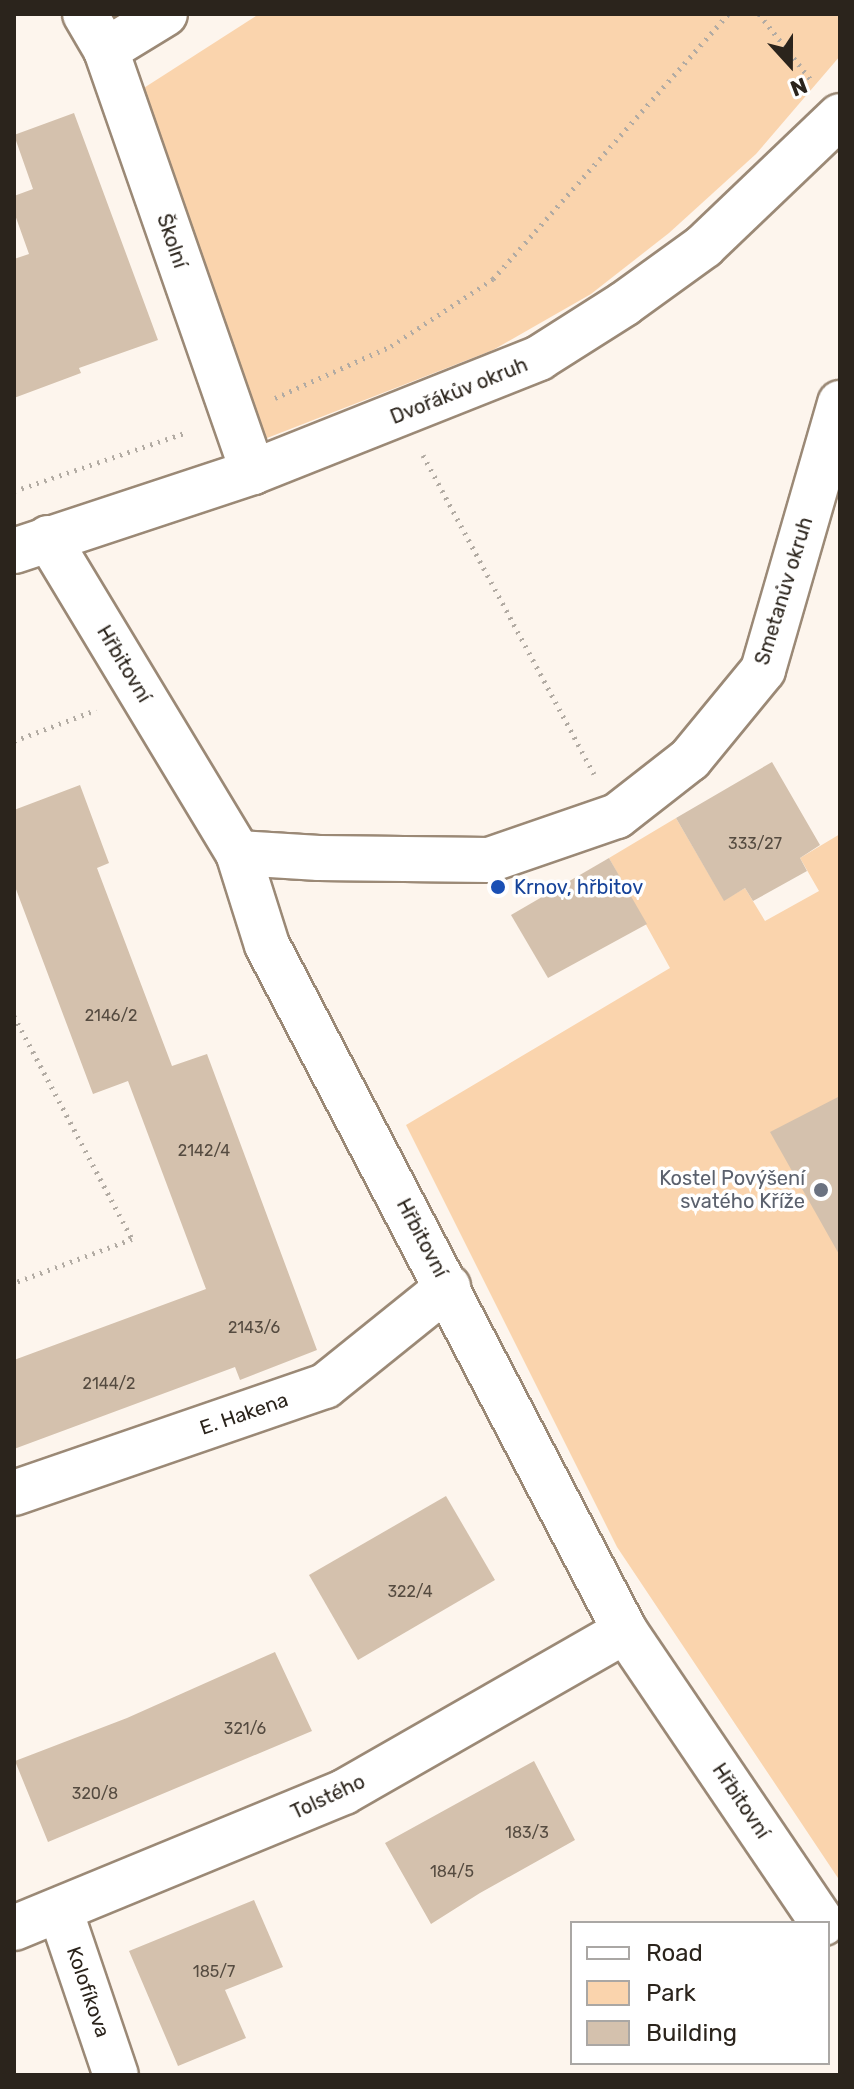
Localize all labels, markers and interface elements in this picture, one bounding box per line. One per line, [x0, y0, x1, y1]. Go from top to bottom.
north arrow [750, 24, 830, 104]
text: N [787, 71, 811, 102]
street label: Školní [152, 211, 192, 271]
street label: Dvořákův okruh [387, 352, 531, 430]
street label: Smetanův okruh [750, 514, 818, 668]
street label: Hřbitovní [92, 621, 156, 707]
house number: 333/27 [728, 834, 782, 854]
place label: Krnov, hřbitov [514, 875, 643, 899]
marker: Krnov, hřbitov [489, 878, 507, 896]
house number: 2146/2 [85, 1006, 137, 1026]
house number: 2142/4 [178, 1141, 230, 1161]
place label: Kostel Povýšení svatého Kříže [659, 1166, 805, 1213]
marker: Kostel Povýšení svatého Kříže [812, 1181, 830, 1199]
street label: Hřbitovní [391, 1195, 453, 1281]
house number: 2143/6 [228, 1318, 280, 1338]
house number: 2144/2 [83, 1374, 135, 1394]
street label: E. Hakena [197, 1388, 291, 1440]
house number: 322/4 [387, 1582, 433, 1602]
house number: 321/6 [224, 1719, 266, 1739]
street label: Hřbitovní [707, 1759, 775, 1843]
street label: Tolstého [287, 1769, 369, 1825]
house number: 320/8 [72, 1784, 118, 1804]
house number: 183/3 [505, 1823, 549, 1843]
house number: 184/5 [430, 1862, 474, 1882]
legend [570, 1921, 830, 2065]
text: Road [646, 1939, 703, 1967]
street label: Kolofíkova [61, 1943, 115, 2041]
house number: 185/7 [193, 1962, 235, 1982]
text: Park [646, 1979, 696, 2007]
text: Building [646, 2019, 737, 2047]

